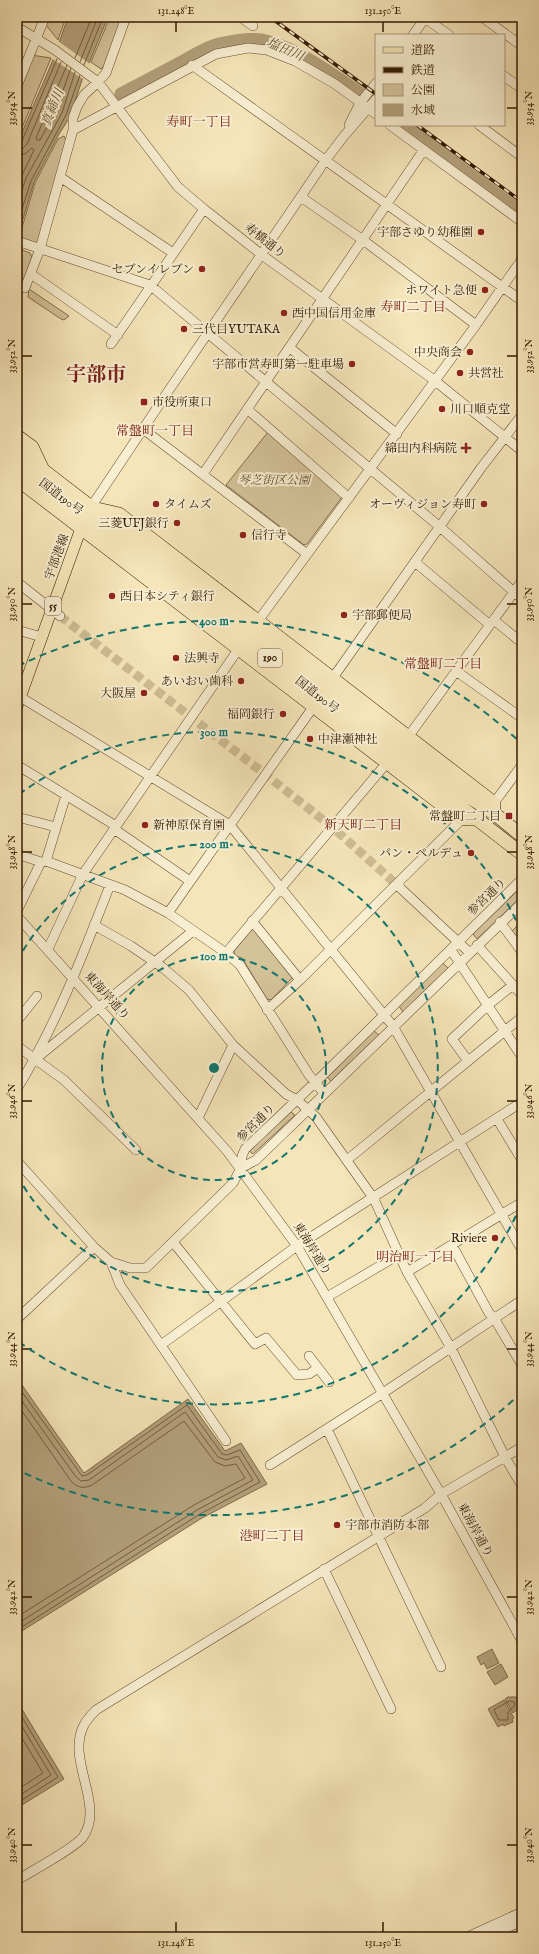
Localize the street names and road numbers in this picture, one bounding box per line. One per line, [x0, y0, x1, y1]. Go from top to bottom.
street label: 寿橋通り [241, 220, 289, 262]
street label: 国道190号 [36, 475, 86, 519]
street label: 宇部港線 [42, 532, 72, 582]
road number: 55 [45, 597, 61, 615]
road number: 190 [258, 649, 282, 667]
street label: 国道190号 [292, 673, 342, 717]
street label: 参宮通り [465, 875, 509, 919]
street label: 東海岸通り [81, 969, 133, 1023]
street label: 参宮通り [234, 1101, 278, 1145]
street label: 東海岸通り [290, 1220, 334, 1278]
street label: 東海岸通り [454, 1500, 496, 1560]

